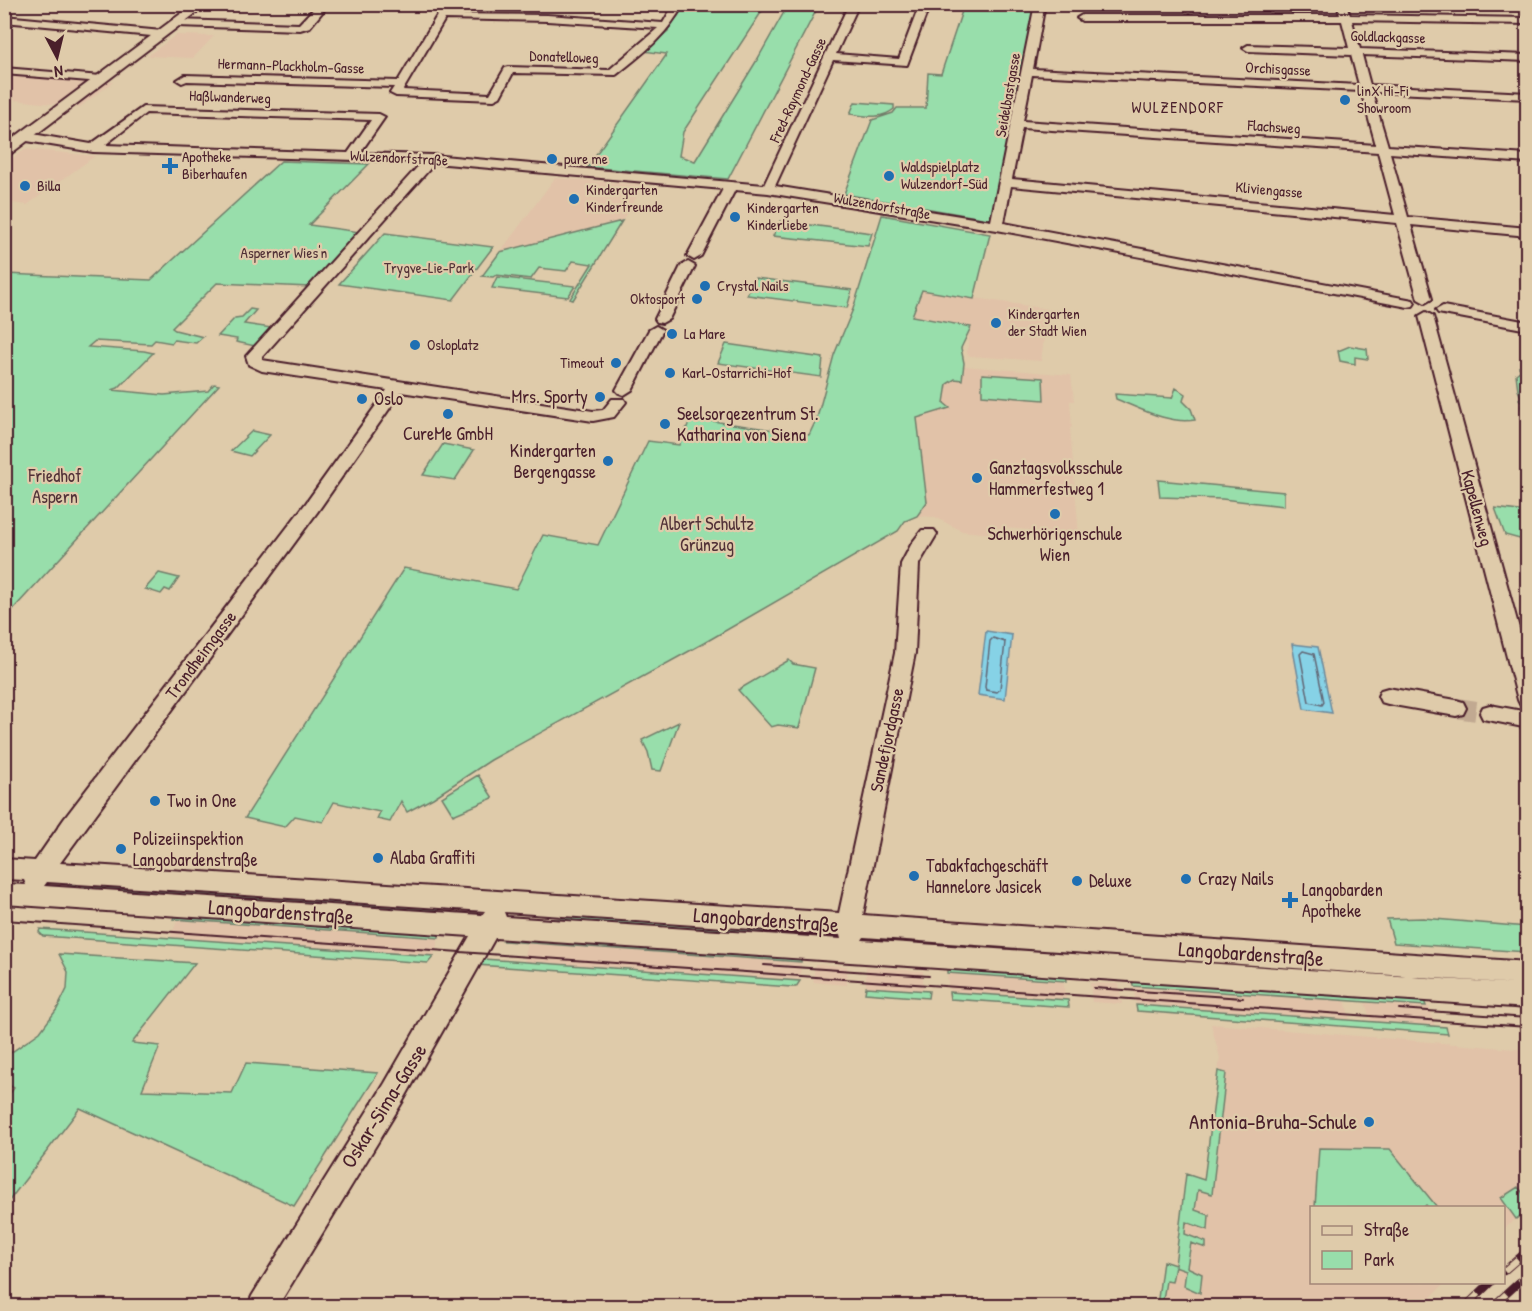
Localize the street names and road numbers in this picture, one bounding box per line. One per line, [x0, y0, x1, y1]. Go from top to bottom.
street label: Goldlackgasse [1350, 25, 1426, 48]
street label: Fred-Raymond-Gasse [764, 34, 831, 147]
street label: Donatelloweg [529, 45, 599, 68]
street label: Seidelbastgasse [990, 51, 1025, 139]
street label: Hermann-Plackholm-Gasse [217, 52, 365, 79]
street label: Orchisgasse [1245, 56, 1311, 81]
street label: Haßlwanderweg [189, 85, 271, 108]
street label: Flachsweg [1246, 114, 1302, 139]
street label: Wulzendorfstraße [350, 144, 449, 171]
street label: Kliviengasse [1235, 176, 1304, 203]
street label: Wulzendorfstraße [832, 187, 932, 224]
street label: Kapellenweg [1455, 467, 1500, 549]
street label: Trondheimgasse [159, 605, 242, 704]
street label: Sandefjordgasse [863, 686, 910, 794]
street label: Langobardenstraße [207, 892, 355, 931]
street label: Langobardenstraße [692, 900, 840, 939]
street label: Langobardenstraße [1177, 934, 1325, 973]
street label: Oskar-Sima-Gasse [334, 1038, 433, 1173]

